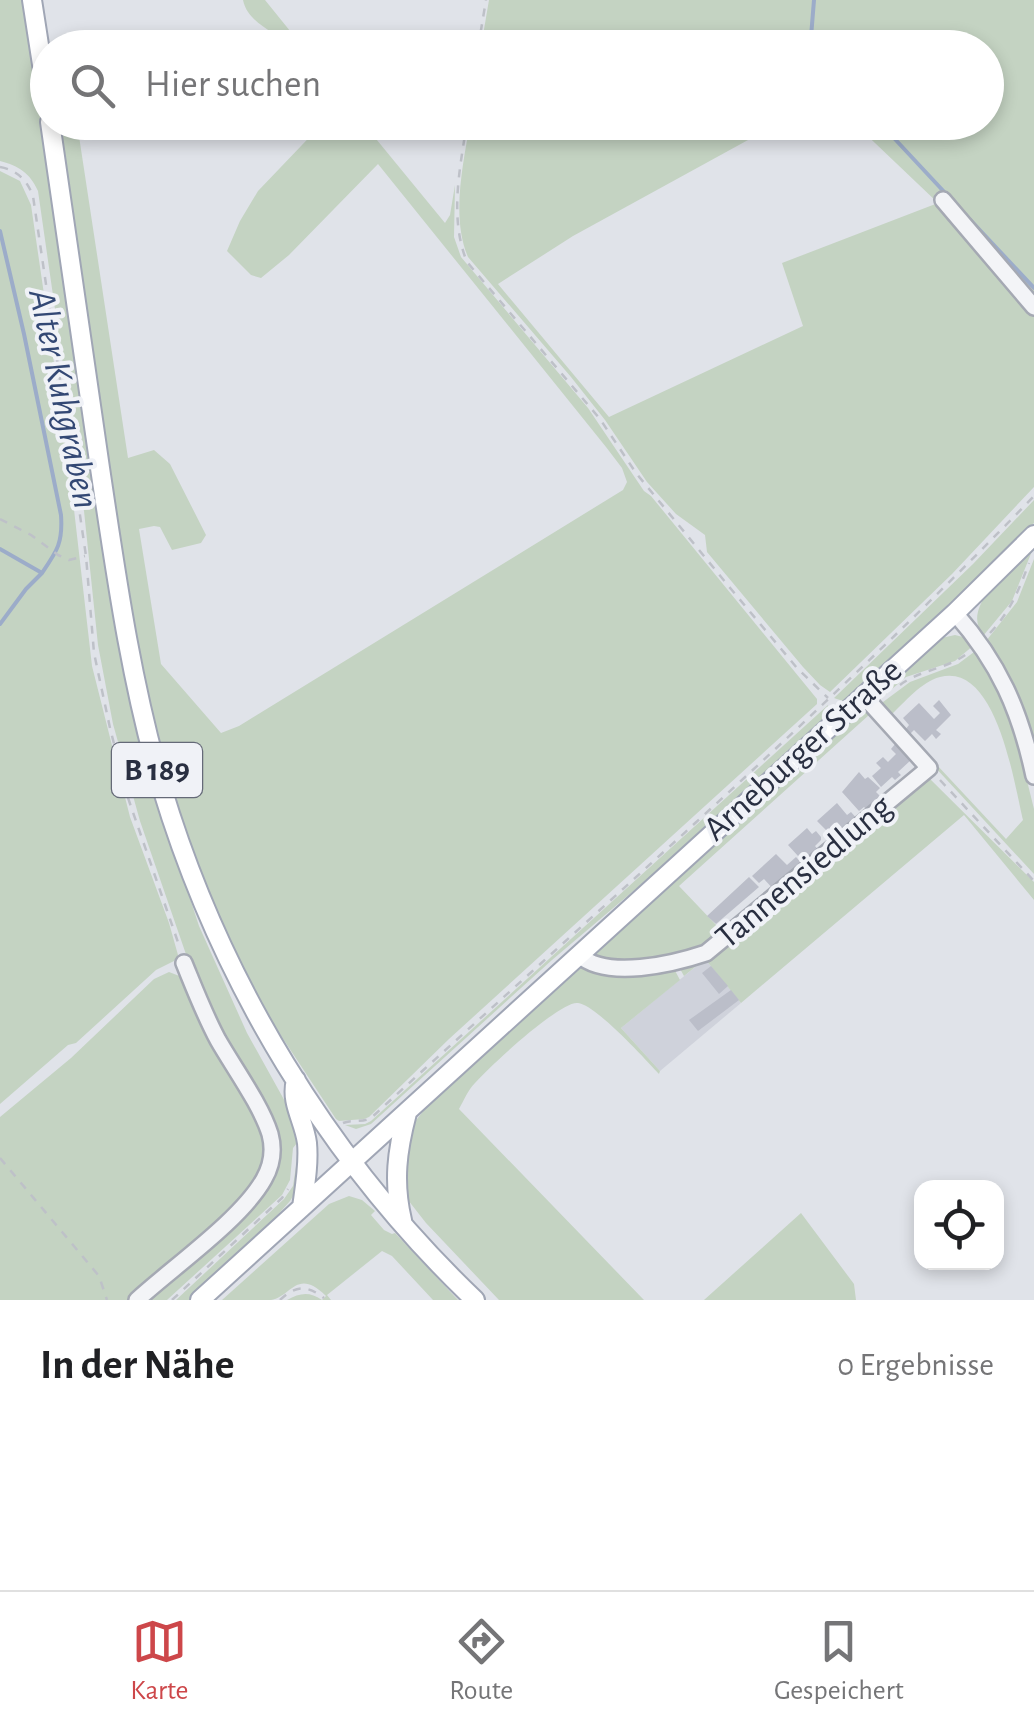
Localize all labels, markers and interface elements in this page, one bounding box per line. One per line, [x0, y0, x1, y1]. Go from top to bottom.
search box [30, 30, 1004, 140]
icon: search [65, 58, 120, 113]
text: Hier suchen [145, 66, 321, 104]
water label: Alter Kuhgraben [21, 285, 105, 512]
street label: Arneburger Straße [697, 652, 909, 848]
road number: B 189 [112, 743, 202, 797]
street label: Tannensiedlung [709, 789, 899, 955]
map controls [914, 1180, 1004, 1270]
button: locate [914, 1180, 1004, 1270]
text: In der Nähe [40, 1344, 235, 1386]
text: 0 Ergebnisse [837, 1349, 994, 1381]
tab: Karte [130, 1614, 189, 1708]
tab: Route [449, 1614, 513, 1708]
tab: Gespeichert [774, 1614, 904, 1708]

